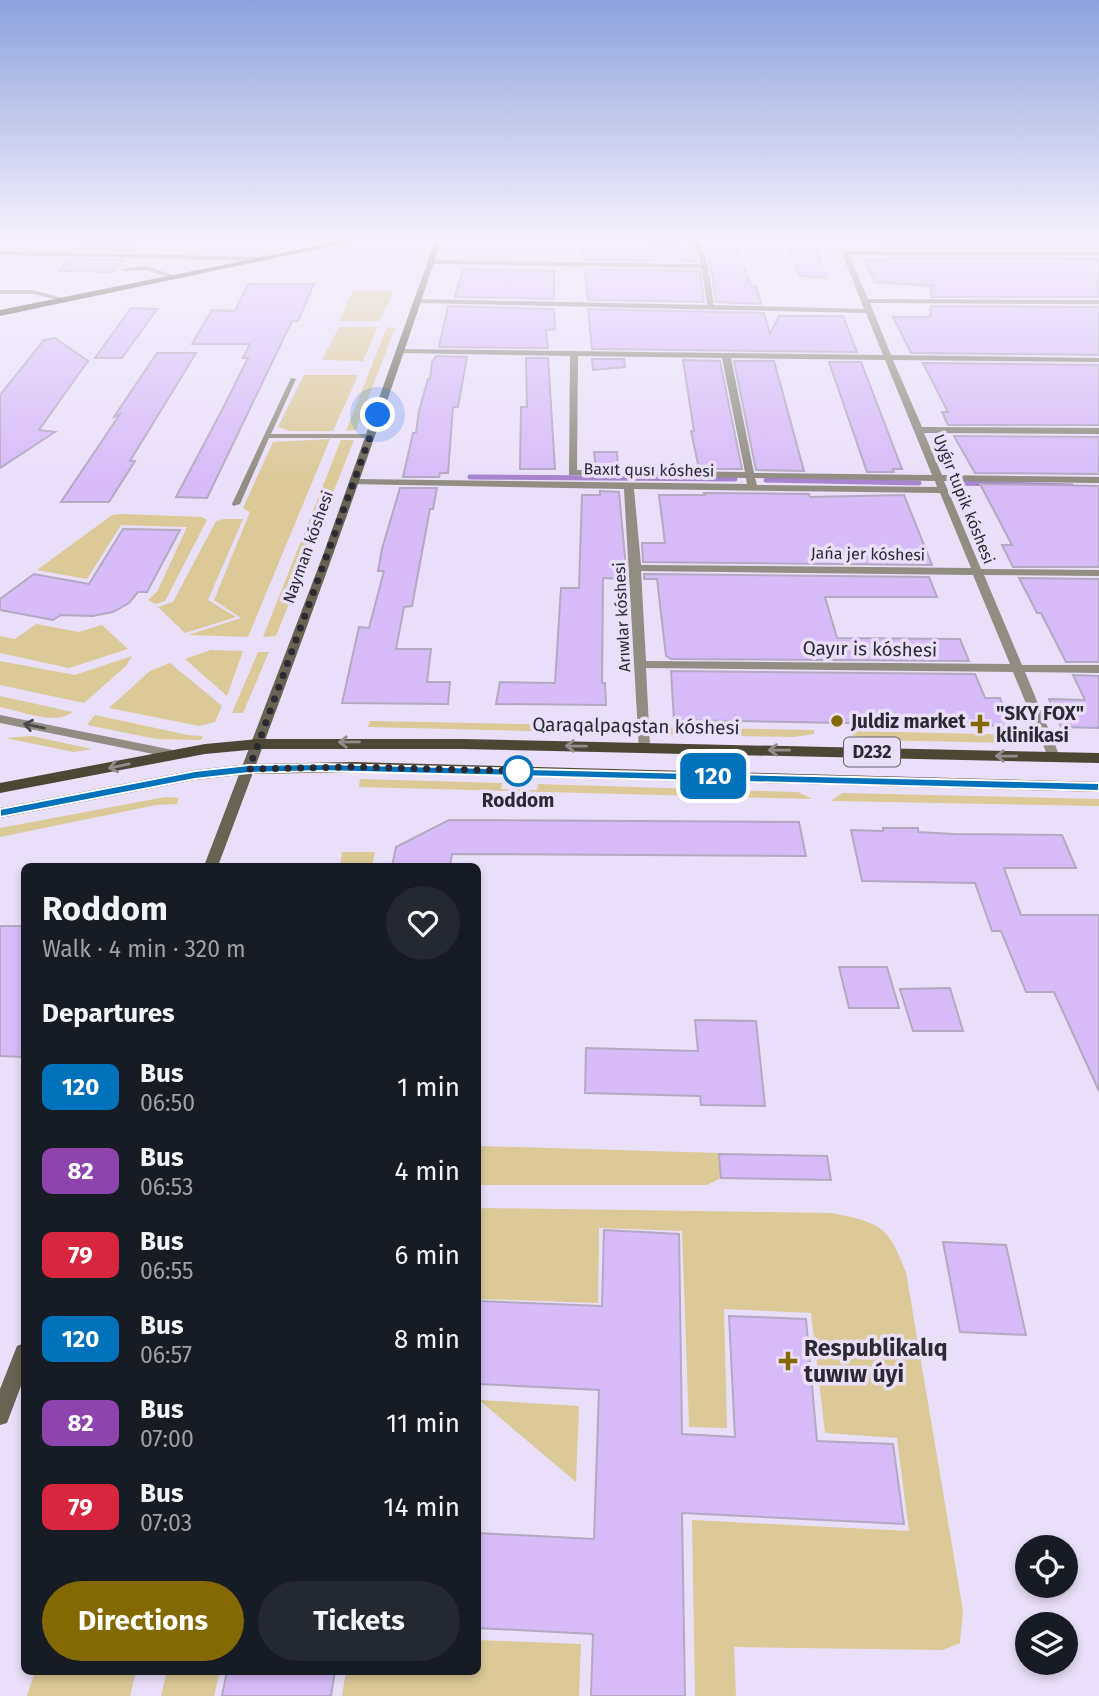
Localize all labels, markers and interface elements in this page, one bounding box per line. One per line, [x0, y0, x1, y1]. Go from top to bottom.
your location [360, 397, 395, 432]
street label: Uyǵır tupik kóshesi [929, 431, 999, 567]
street label: Baxıt qusı kóshesi [583, 459, 715, 481]
street label: Nayman kóshesi [279, 488, 337, 606]
street label: Jańa jer kóshesi [811, 544, 925, 564]
street label: Arıwlar kóshesi [610, 562, 634, 672]
street label: Qayır is kóshesi [803, 636, 937, 662]
place label: "SKY FOX" klinikasi [996, 702, 1084, 747]
place label: Juldiz market [850, 710, 966, 733]
street label: Qaraqalpaqstan kóshesi [532, 713, 740, 739]
marker: Juldiz market [829, 713, 845, 729]
marker: "SKY FOX" klinikasi [970, 714, 990, 734]
one-way arrow [23, 719, 46, 733]
one-way arrow [337, 736, 360, 749]
road number: D232 [844, 738, 900, 766]
one-way arrow [565, 739, 588, 752]
one-way arrow [768, 743, 791, 757]
one-way arrow [995, 749, 1018, 762]
line badge: 120 [673, 753, 753, 799]
marker: Roddom [503, 756, 533, 786]
one-way arrow [108, 759, 131, 773]
text: 120 [694, 762, 732, 790]
place label: Roddom [482, 789, 554, 812]
button: heart [386, 886, 460, 960]
text: Roddom [42, 889, 168, 929]
text: Walk · 4 min · 320 m [42, 935, 246, 963]
text: Departures [42, 998, 175, 1029]
text: Bus [140, 1058, 183, 1089]
text: 1 min [397, 1072, 460, 1103]
text: 120 [62, 1073, 99, 1101]
text: 06:50 [140, 1089, 195, 1117]
text: Bus [140, 1142, 183, 1173]
text: 4 min [394, 1156, 460, 1187]
text: 82 [67, 1157, 94, 1185]
text: 06:53 [140, 1173, 194, 1201]
text: Bus [140, 1226, 183, 1257]
text: 6 min [394, 1240, 460, 1271]
text: 79 [68, 1241, 93, 1269]
text: 06:55 [140, 1257, 194, 1285]
text: Bus [140, 1310, 183, 1341]
text: 8 min [394, 1324, 460, 1355]
text: 120 [62, 1325, 99, 1353]
place label: Respublikalıq tuwıw úyi [804, 1334, 947, 1388]
text: 06:57 [140, 1341, 192, 1369]
marker: Respublikalıq tuwıw úyi [778, 1351, 798, 1371]
text: Bus [140, 1394, 183, 1425]
text: 11 min [386, 1408, 460, 1439]
text: 82 [67, 1409, 94, 1437]
text: 07:00 [140, 1425, 194, 1453]
text: Bus [140, 1478, 183, 1509]
text: 14 min [383, 1492, 460, 1523]
text: 79 [68, 1493, 93, 1521]
text: 07:03 [140, 1509, 192, 1537]
map controls [1015, 1535, 1078, 1675]
button: locate [1015, 1535, 1078, 1598]
button: Directions [42, 1581, 244, 1661]
button: Tickets [258, 1581, 460, 1661]
button: layers [1015, 1612, 1078, 1675]

